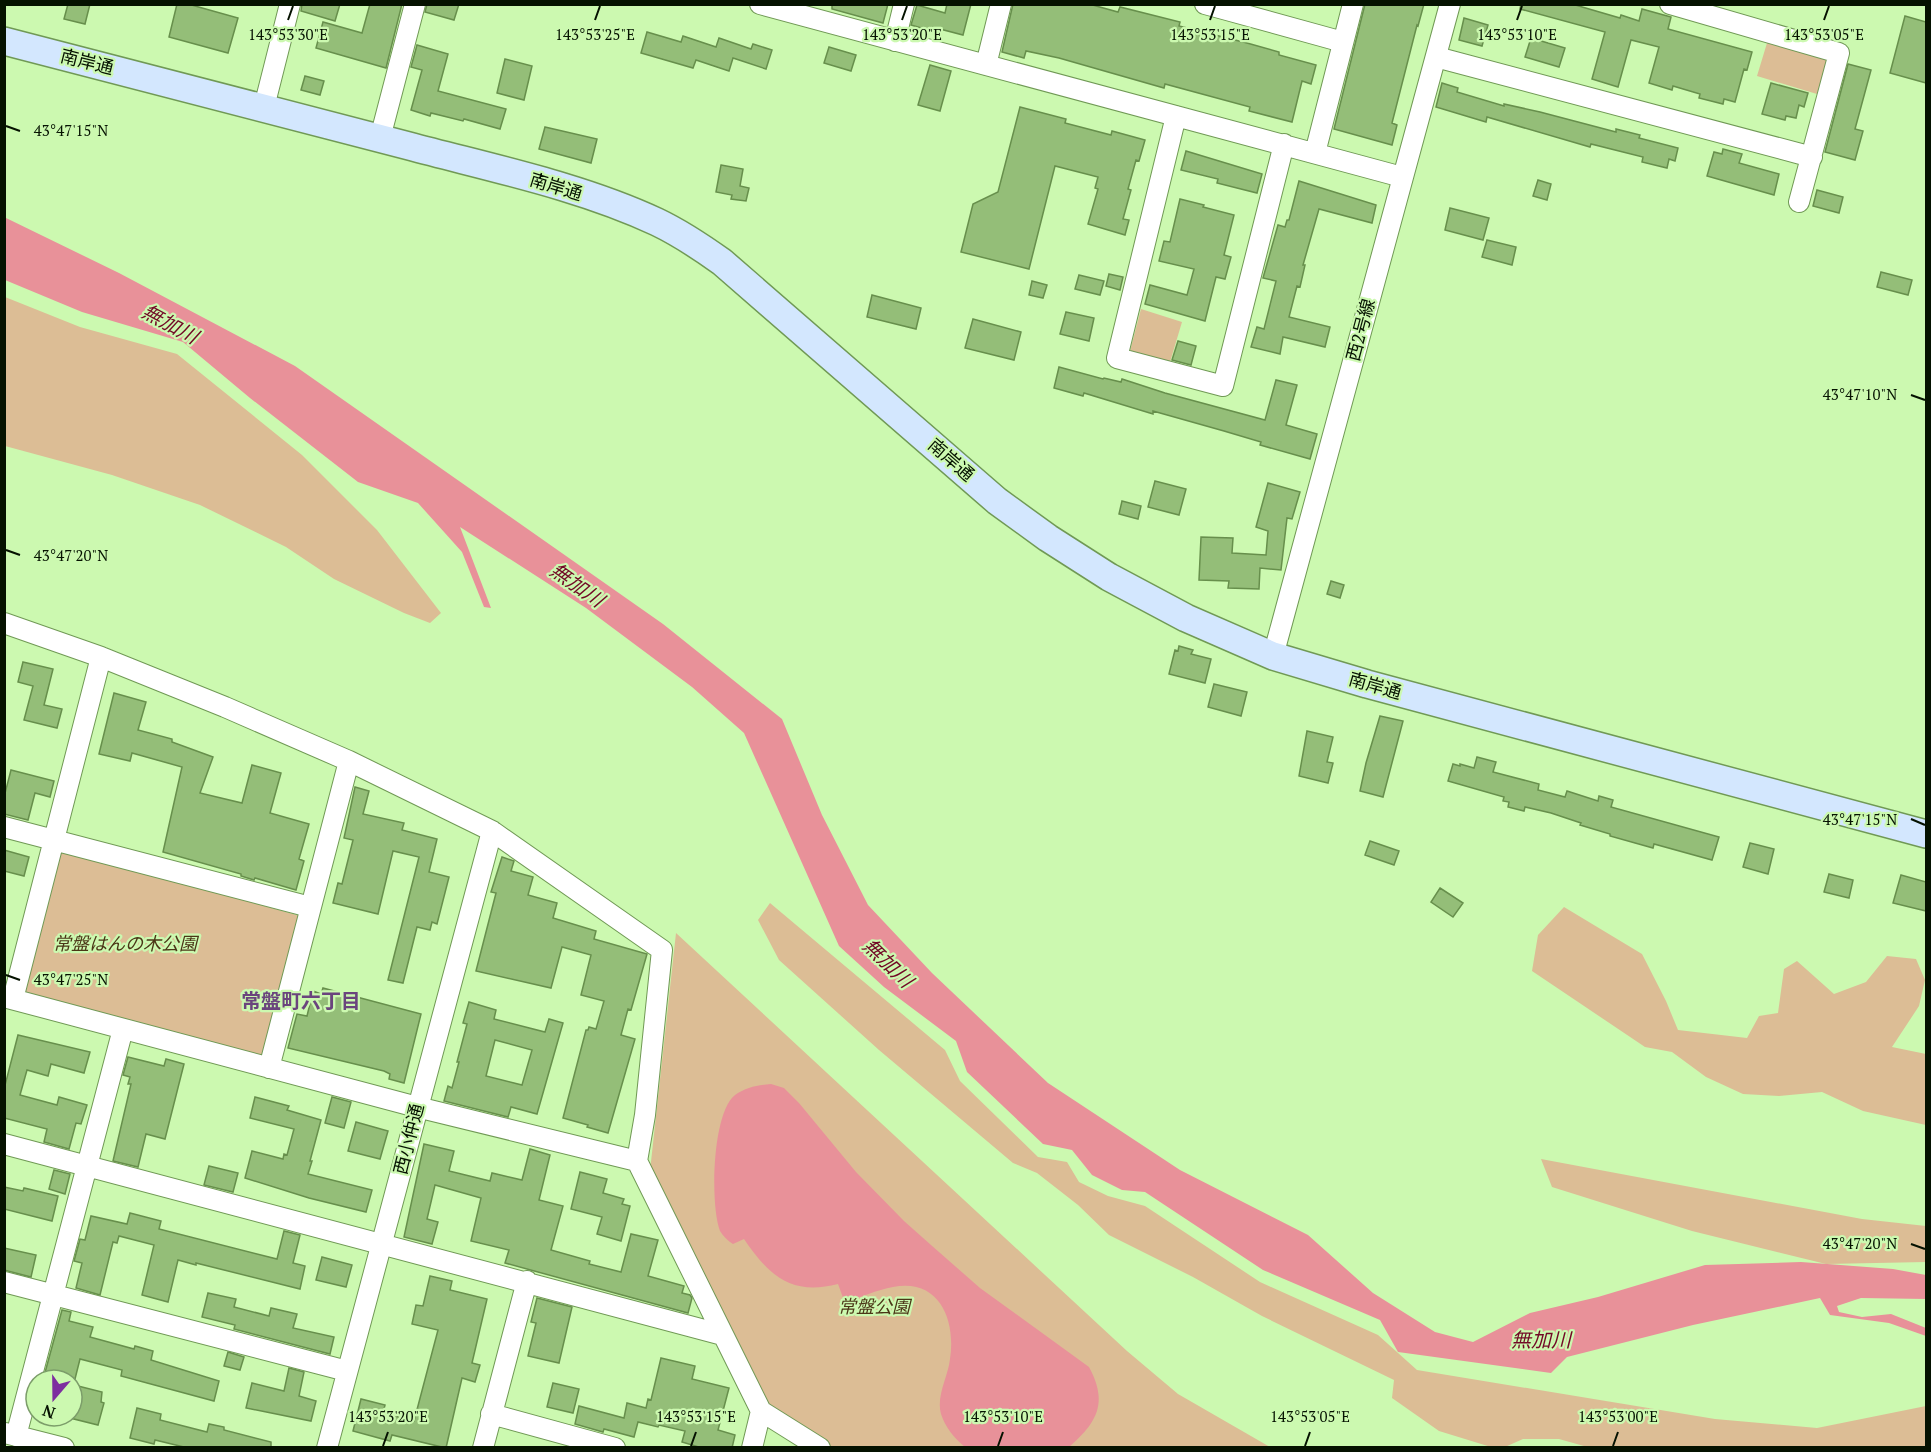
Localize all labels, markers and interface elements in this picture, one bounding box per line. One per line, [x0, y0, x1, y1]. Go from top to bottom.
text: 143°53'30"E [248, 24, 328, 44]
text: 143°53'25"E [555, 24, 635, 44]
text: 143°53'20"E [862, 24, 942, 44]
text: 143°53'15"E [1170, 24, 1250, 44]
text: 143°53'10"E [1477, 24, 1557, 44]
text: 143°53'05"E [1784, 24, 1864, 44]
street label: 南岸通 [58, 43, 116, 79]
text: 43°47'15"N [34, 120, 108, 140]
street label: 南岸通 [527, 167, 586, 205]
street label: 西2号線 [1340, 296, 1380, 364]
water label: 無加川 [137, 298, 205, 351]
text: 43°47'10"N [1823, 384, 1897, 404]
street label: 南岸通 [923, 432, 980, 486]
text: 43°47'20"N [34, 545, 108, 565]
water label: 無加川 [545, 556, 611, 614]
street label: 南岸通 [1346, 666, 1405, 704]
text: 43°47'15"N [1823, 809, 1897, 829]
park label: 常盤はんの木公園 [53, 931, 200, 955]
water label: 無加川 [857, 932, 921, 995]
text: 43°47'25"N [34, 969, 108, 989]
district label: 常盤町六丁目 [241, 987, 361, 1014]
street label: 西小仲通 [388, 1101, 428, 1177]
text: 43°47'20"N [1823, 1233, 1897, 1253]
park label: 常盤公園 [838, 1294, 913, 1318]
water label: 無加川 [1511, 1326, 1573, 1353]
north arrow [24, 1368, 84, 1428]
text: N [39, 1400, 58, 1425]
text: 143°53'20"E [348, 1406, 428, 1426]
text: 143°53'15"E [656, 1406, 736, 1426]
text: 143°53'10"E [963, 1406, 1043, 1426]
text: 143°53'05"E [1270, 1406, 1350, 1426]
text: 143°53'00"E [1578, 1406, 1658, 1426]

